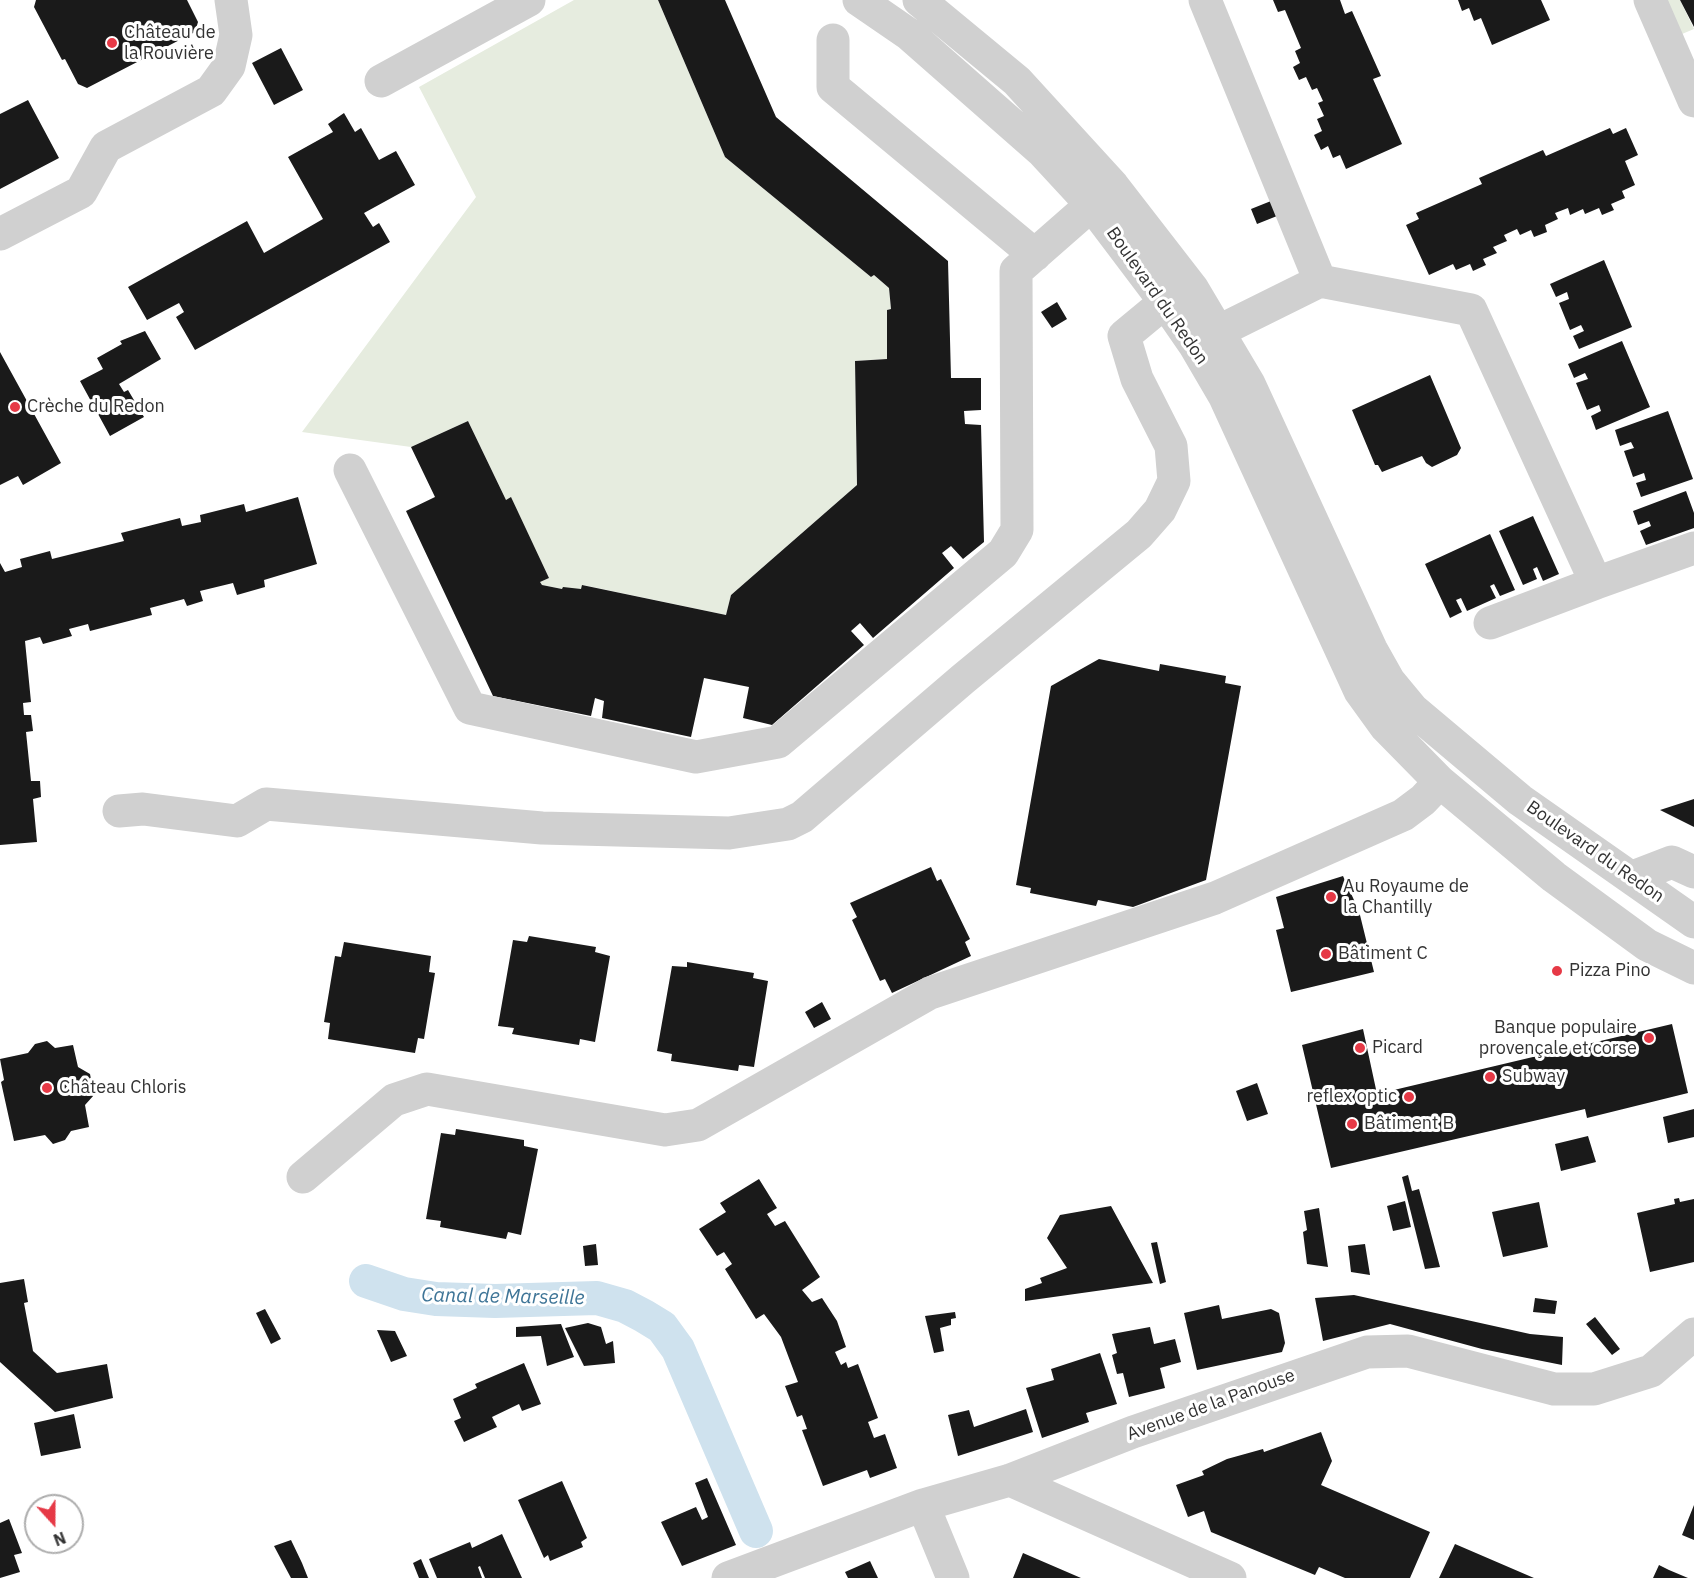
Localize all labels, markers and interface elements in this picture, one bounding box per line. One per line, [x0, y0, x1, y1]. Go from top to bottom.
place label: Château de la Rouvière [124, 22, 216, 64]
marker: Château de la Rouvière [105, 36, 119, 50]
street label: Boulevard du Redon [1101, 223, 1213, 369]
place label: Crèche du Redon [27, 396, 165, 418]
marker: Crèche du Redon [8, 400, 22, 414]
street label: Boulevard du Redon [1522, 796, 1668, 908]
place label: Au Royaume de la Chantilly [1343, 876, 1469, 918]
marker: Au Royaume de la Chantilly [1324, 890, 1338, 904]
place label: Bâtiment C [1338, 943, 1428, 965]
marker: Bâtiment C [1319, 947, 1333, 961]
place label: Pizza Pino [1569, 960, 1651, 982]
marker: Pizza Pino [1550, 964, 1564, 978]
place label: Banque populaire provençale et corse [1479, 1017, 1637, 1060]
marker: Banque populaire provençale et corse [1642, 1031, 1656, 1045]
place label: Picard [1372, 1037, 1423, 1059]
marker: Picard [1353, 1041, 1367, 1055]
place label: Subway [1502, 1066, 1565, 1088]
marker: Subway [1483, 1070, 1497, 1084]
place label: Château Chloris [59, 1077, 186, 1099]
marker: Château Chloris [40, 1081, 54, 1095]
place label: reflex optic [1307, 1086, 1397, 1108]
marker: reflex optic [1402, 1090, 1416, 1104]
place label: Bâtiment B [1364, 1113, 1454, 1135]
marker: Bâtiment B [1345, 1117, 1359, 1131]
water label: Canal de Marseille [421, 1284, 585, 1310]
street label: Avenue de la Panouse [1124, 1365, 1298, 1445]
north arrow [24, 1494, 84, 1554]
text: N [51, 1528, 69, 1550]

